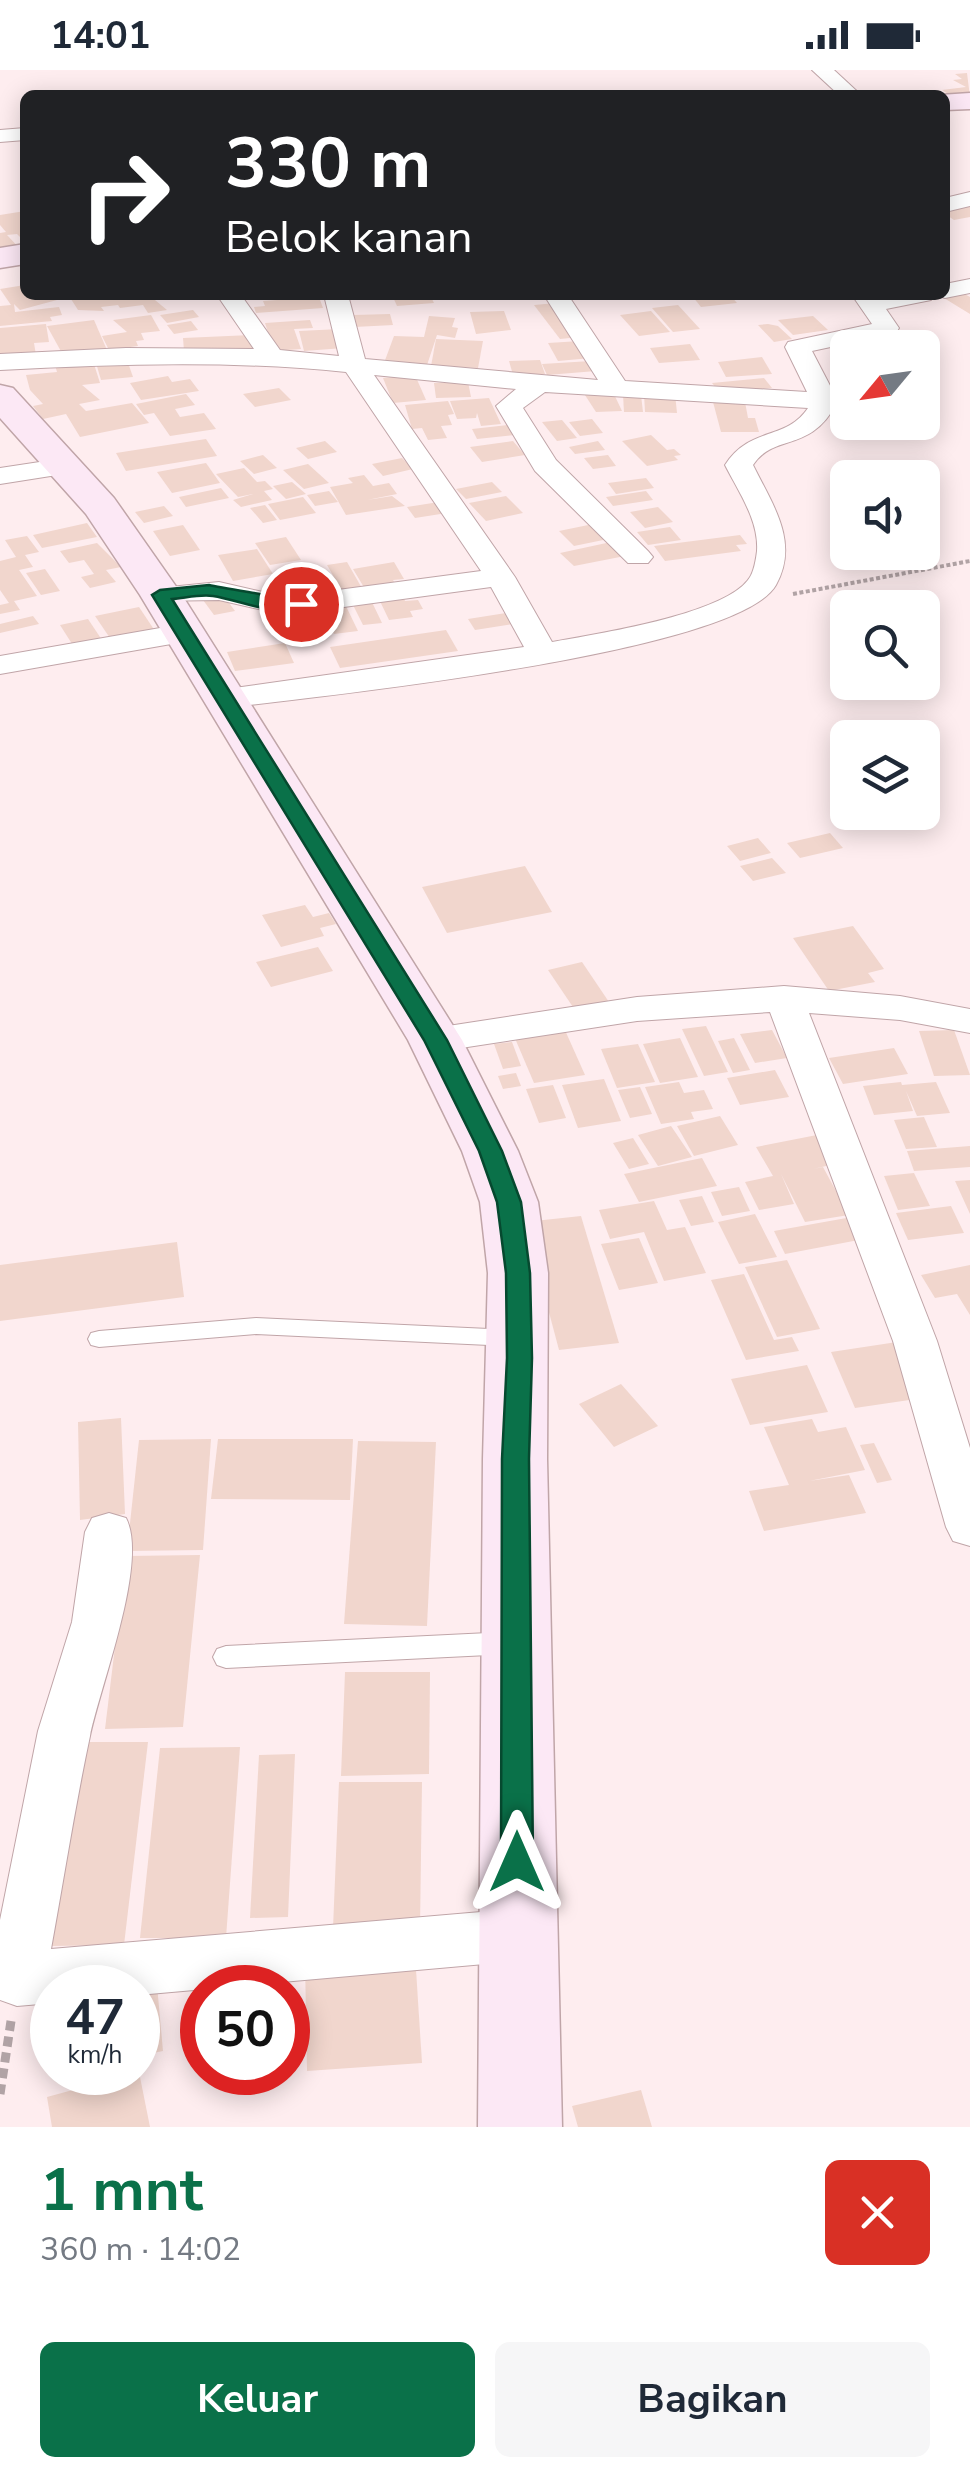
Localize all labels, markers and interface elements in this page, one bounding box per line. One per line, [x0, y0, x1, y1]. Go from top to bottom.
text: 14:01 [50, 10, 151, 61]
text: 330 m [225, 116, 431, 212]
icon: right [60, 130, 190, 260]
text: Belok kanan [225, 207, 473, 268]
north arrow [830, 330, 940, 440]
map controls [830, 330, 940, 830]
button: sound [830, 460, 940, 570]
pin [259, 562, 344, 647]
icon: arrive [274, 577, 329, 632]
button: search [830, 590, 940, 700]
button: layers [830, 720, 940, 830]
position arrow [465, 1810, 569, 1914]
speed limit sign: 50 [180, 1965, 310, 2095]
text: 47 [65, 1983, 125, 2052]
text: km/h [67, 2038, 123, 2072]
text: 1 mnt [40, 2149, 203, 2231]
button: close [825, 2160, 930, 2265]
text: 360 m · 14:02 [40, 2228, 241, 2271]
button: Keluar [40, 2342, 475, 2457]
button: Bagikan [495, 2342, 930, 2457]

